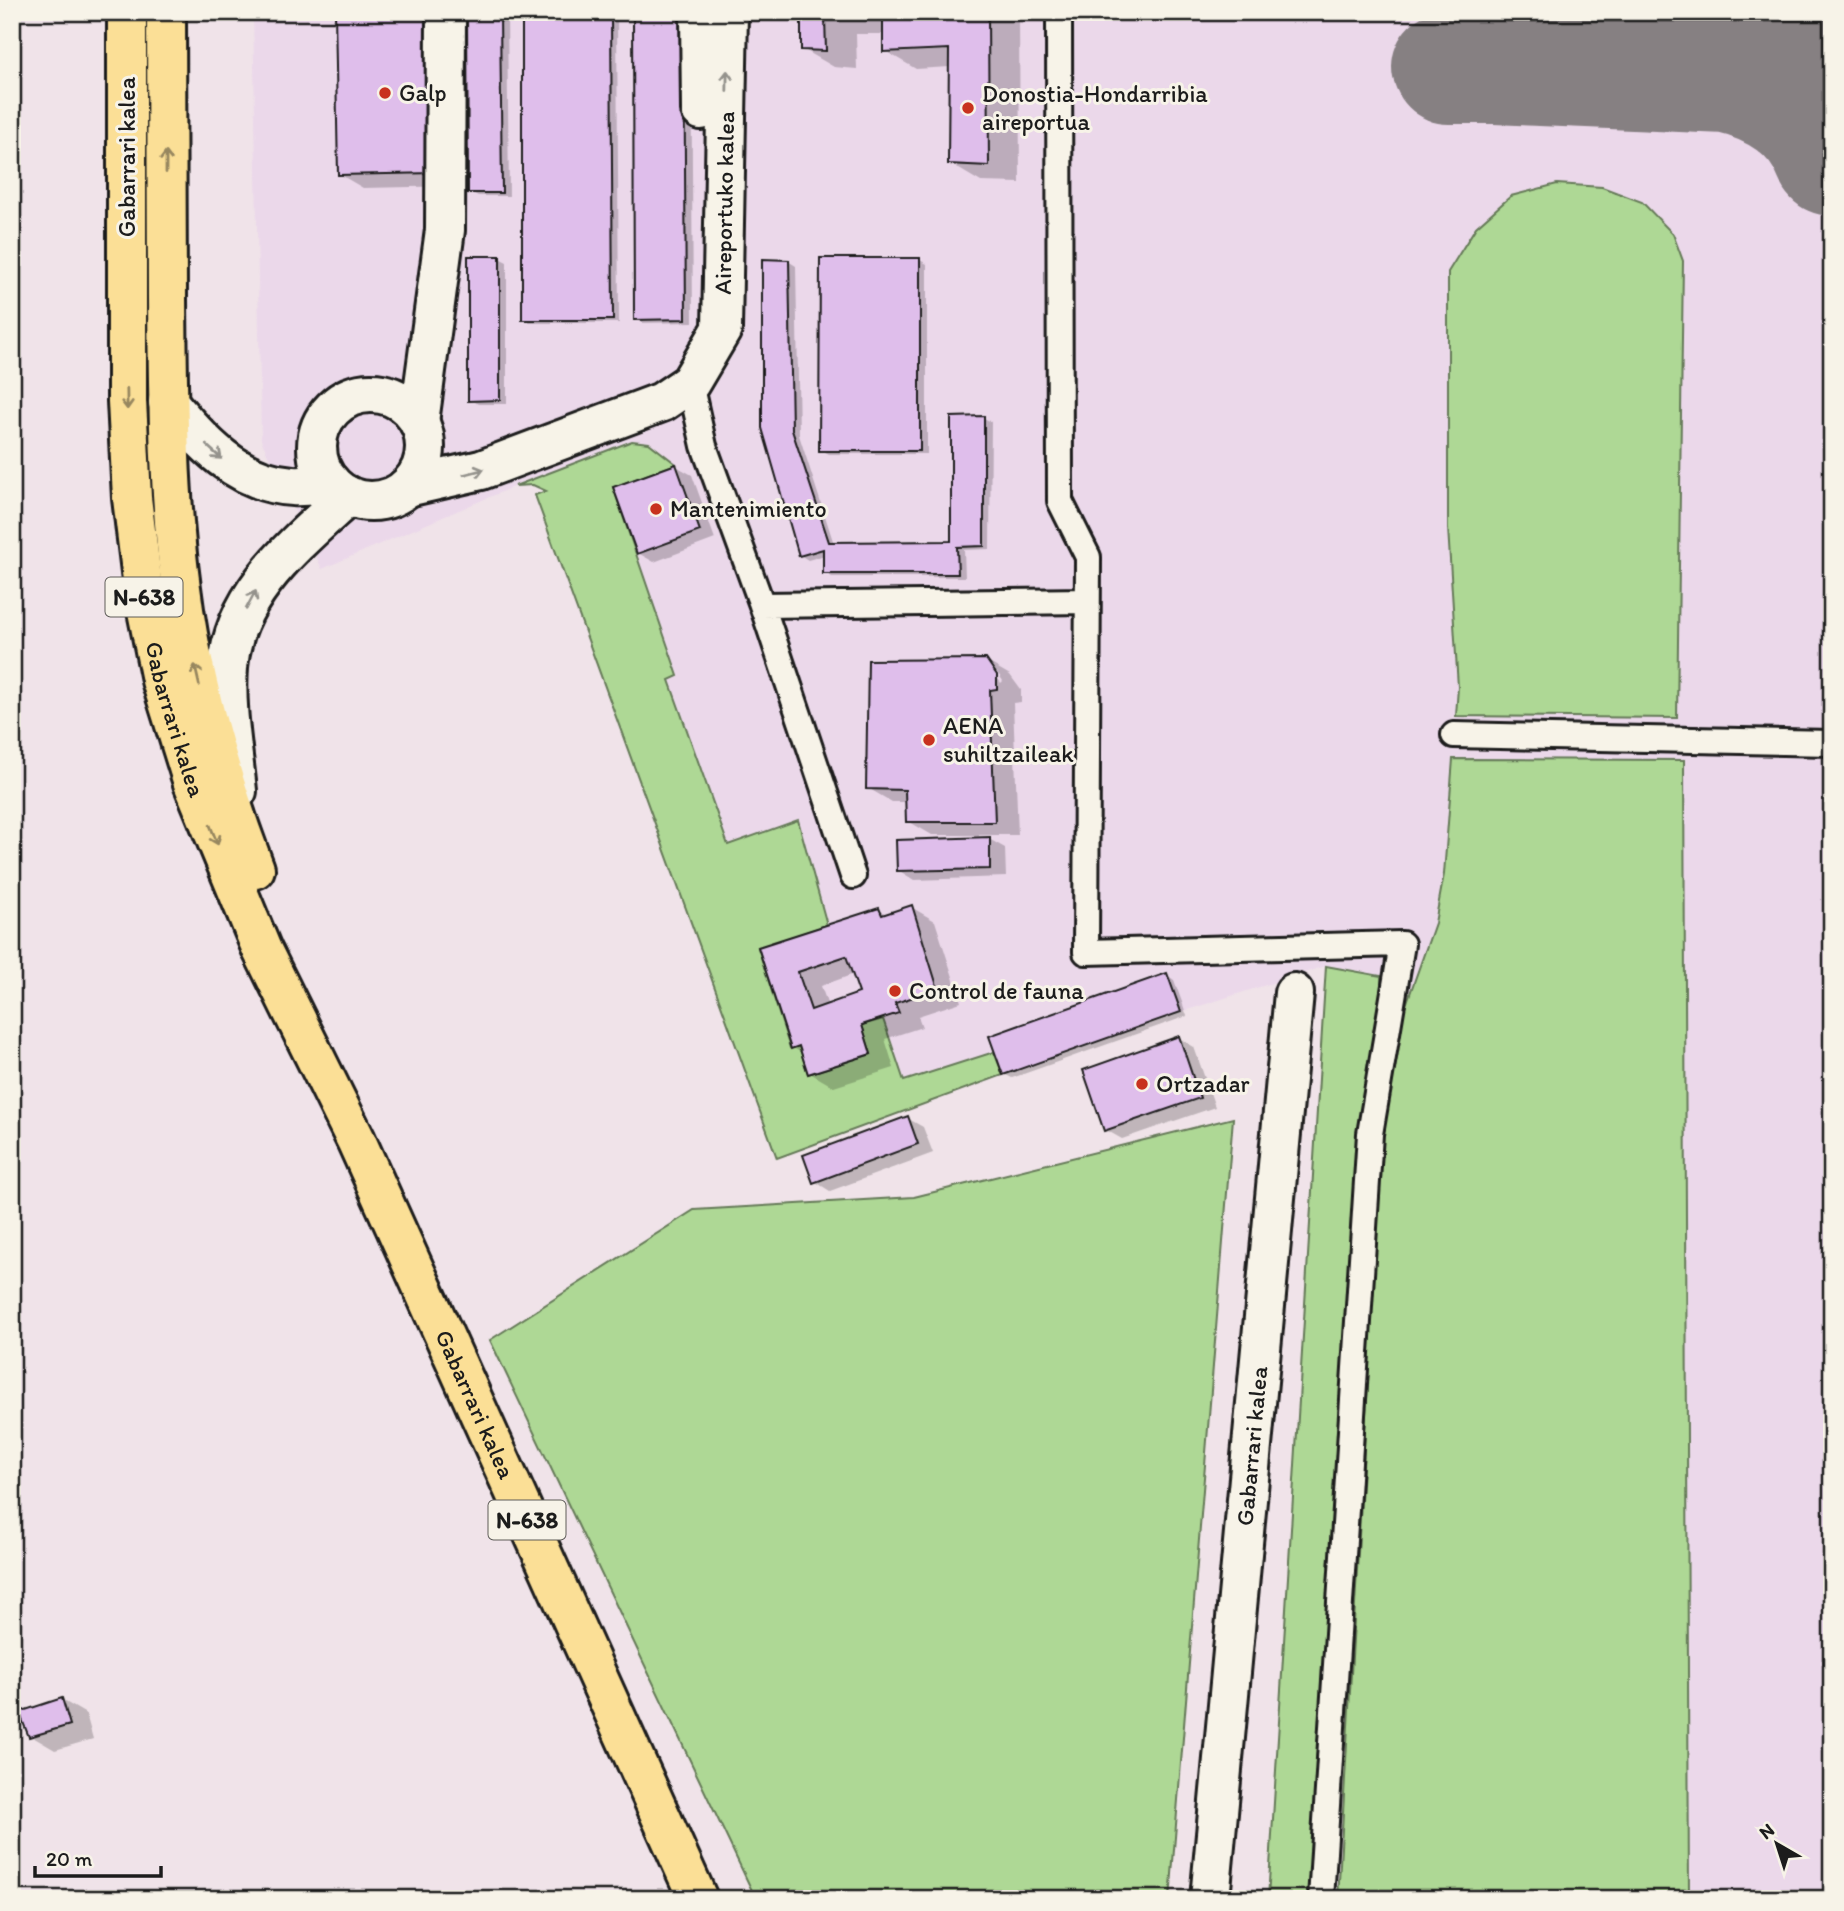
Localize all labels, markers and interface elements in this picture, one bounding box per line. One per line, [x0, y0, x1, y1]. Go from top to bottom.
one-way arrow [720, 69, 733, 92]
street label: Gabarrari kalea [112, 76, 141, 237]
place label: Galp [399, 78, 447, 107]
place label: Donostia-Hondarribia aireportua [982, 79, 1208, 136]
marker: Galp [377, 85, 393, 101]
marker: Donostia-Hondarribia aireportua [960, 100, 976, 116]
street label: Aireportuko kalea [708, 111, 740, 295]
one-way arrow [160, 151, 173, 174]
one-way arrow [121, 387, 134, 410]
one-way arrow [205, 444, 223, 460]
one-way arrow [463, 464, 485, 477]
place label: Mantenimiento [670, 494, 827, 523]
marker: Mantenimiento [648, 501, 664, 517]
road number: N-638 [106, 578, 182, 617]
one-way arrow [245, 590, 258, 611]
street label: Gabarrari kalea [140, 639, 212, 802]
one-way arrow [190, 664, 203, 687]
place label: AENA suhiltzaileak [943, 711, 1074, 768]
marker: AENA suhiltzaileak [921, 732, 937, 748]
one-way arrow [209, 824, 222, 846]
place label: Control de fauna [909, 976, 1084, 1005]
marker: Control de fauna [887, 983, 903, 999]
place label: Ortzadar [1156, 1069, 1250, 1098]
marker: Ortzadar [1134, 1076, 1150, 1092]
street label: Gabarrari kalea [429, 1325, 522, 1484]
street label: Gabarrari kalea [1230, 1364, 1273, 1527]
road number: N-638 [489, 1500, 566, 1540]
north arrow [1742, 1810, 1812, 1880]
text: N [1754, 1818, 1779, 1844]
scale bar [35, 1834, 161, 1878]
text: 20 m [46, 1846, 93, 1871]

